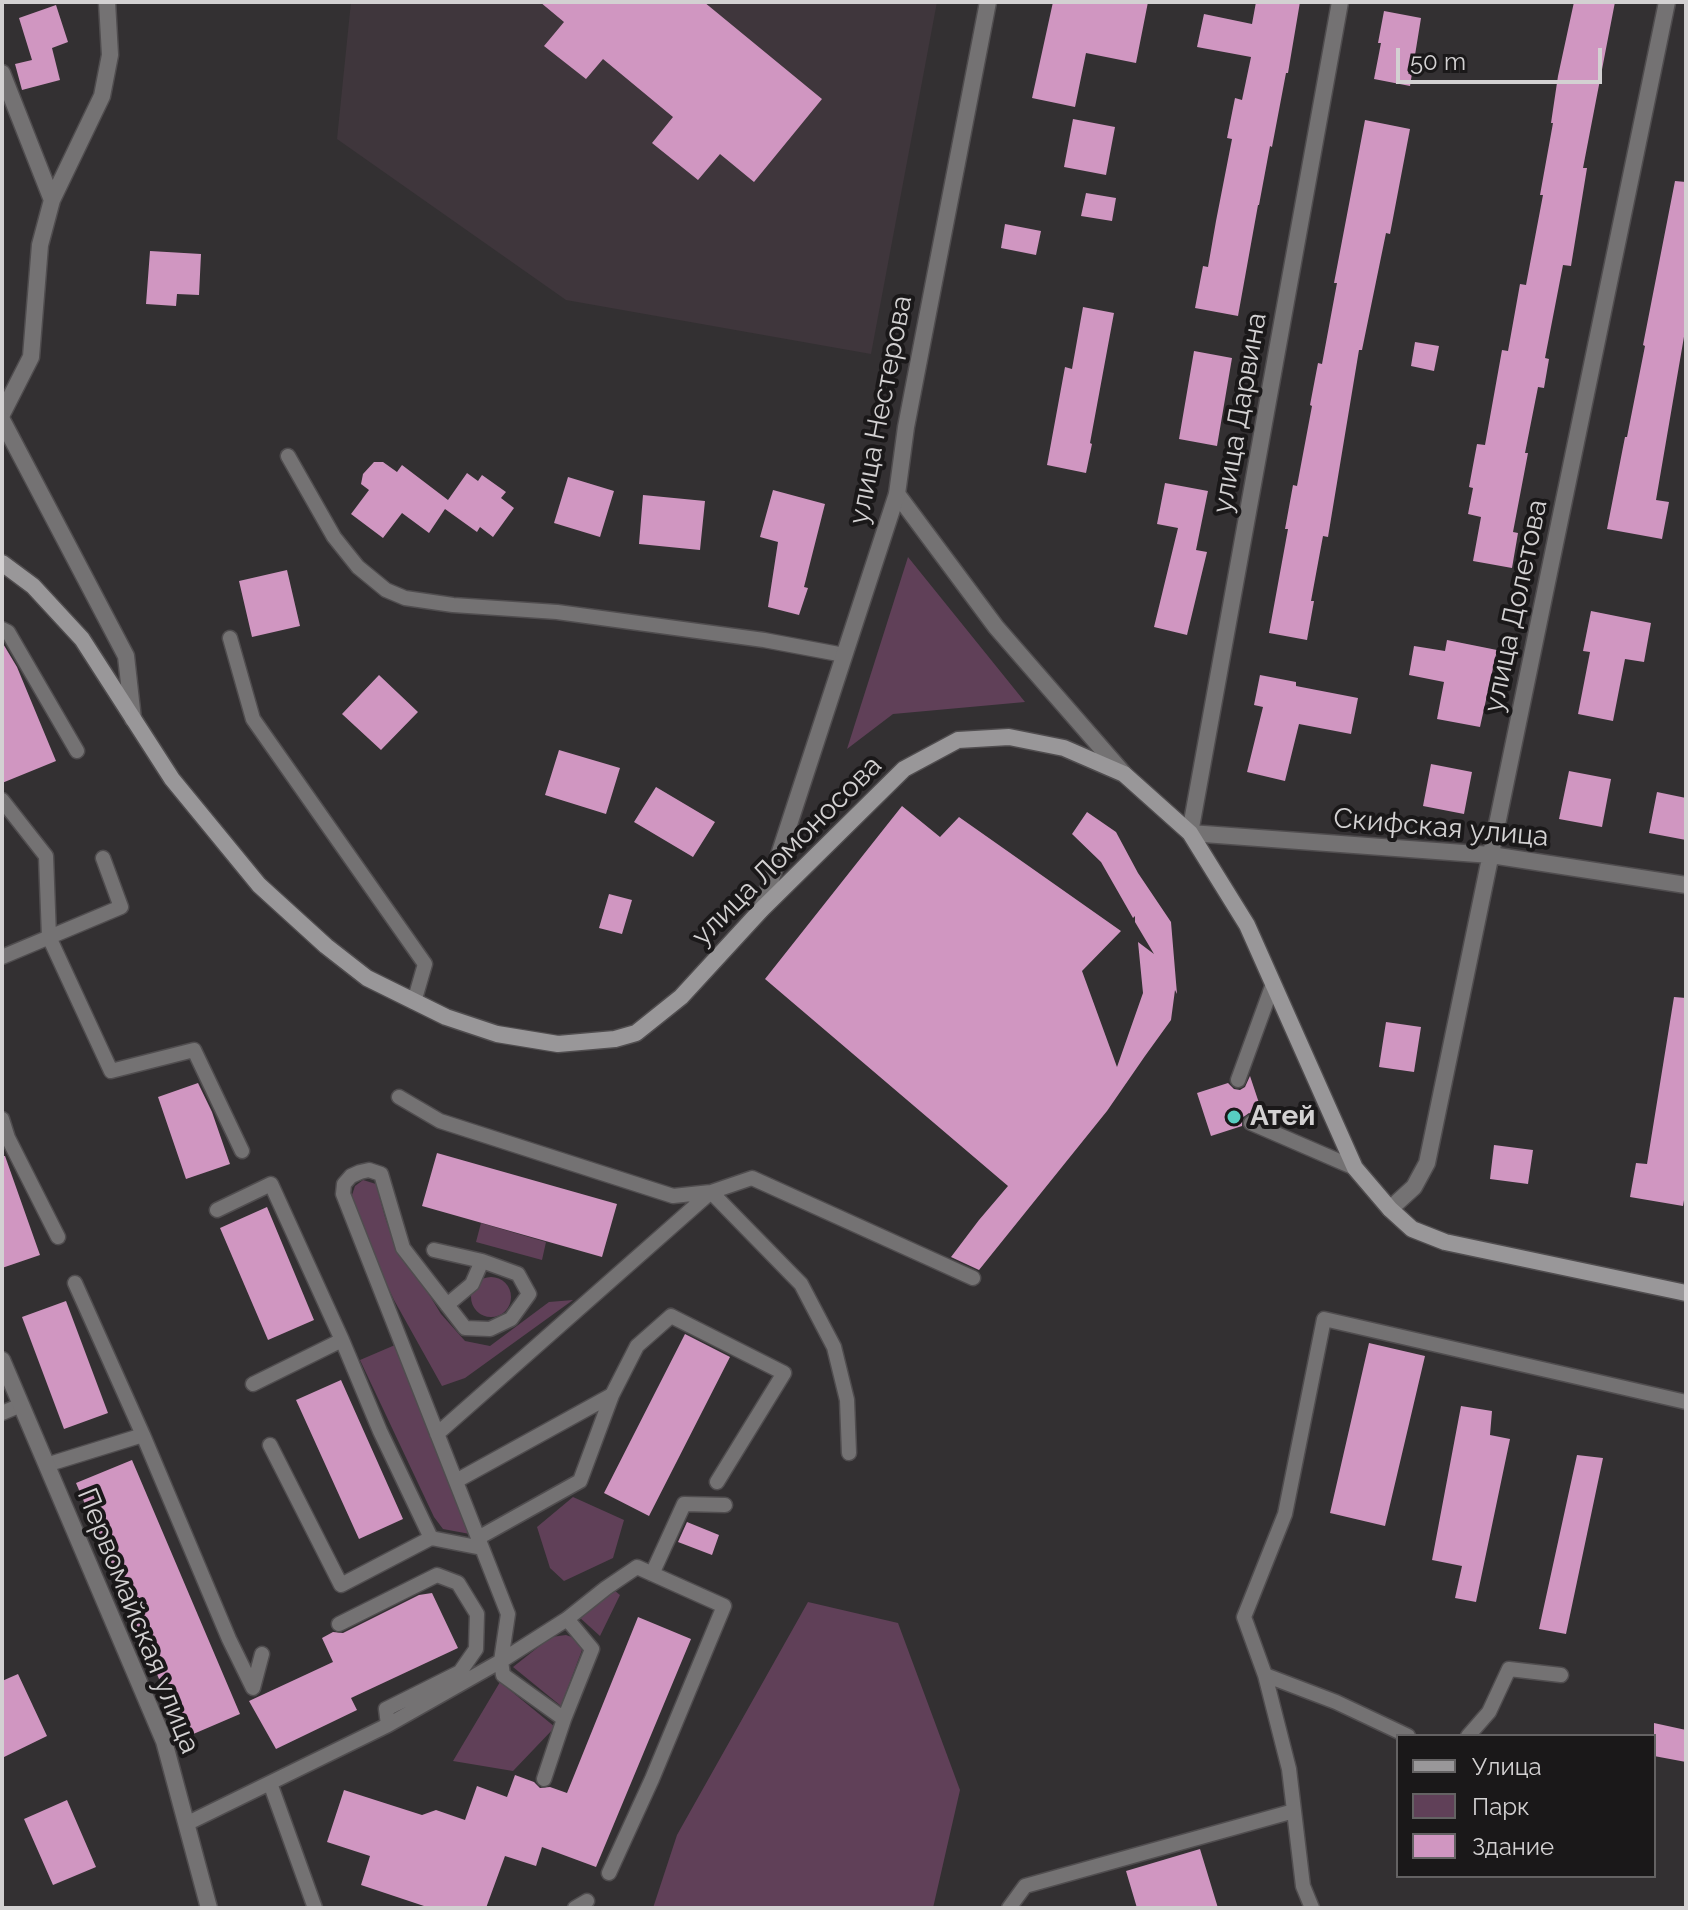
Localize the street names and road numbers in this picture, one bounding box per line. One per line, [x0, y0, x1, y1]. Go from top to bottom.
street label: улица Нестерова [842, 293, 920, 527]
street label: улица Дарвина [1206, 310, 1274, 516]
street label: улица Долетова [1477, 497, 1555, 715]
street label: улица Ломоносова [685, 749, 889, 953]
street label: Скифская улица [1332, 802, 1550, 854]
street label: Первомайская улица [69, 1484, 207, 1758]

